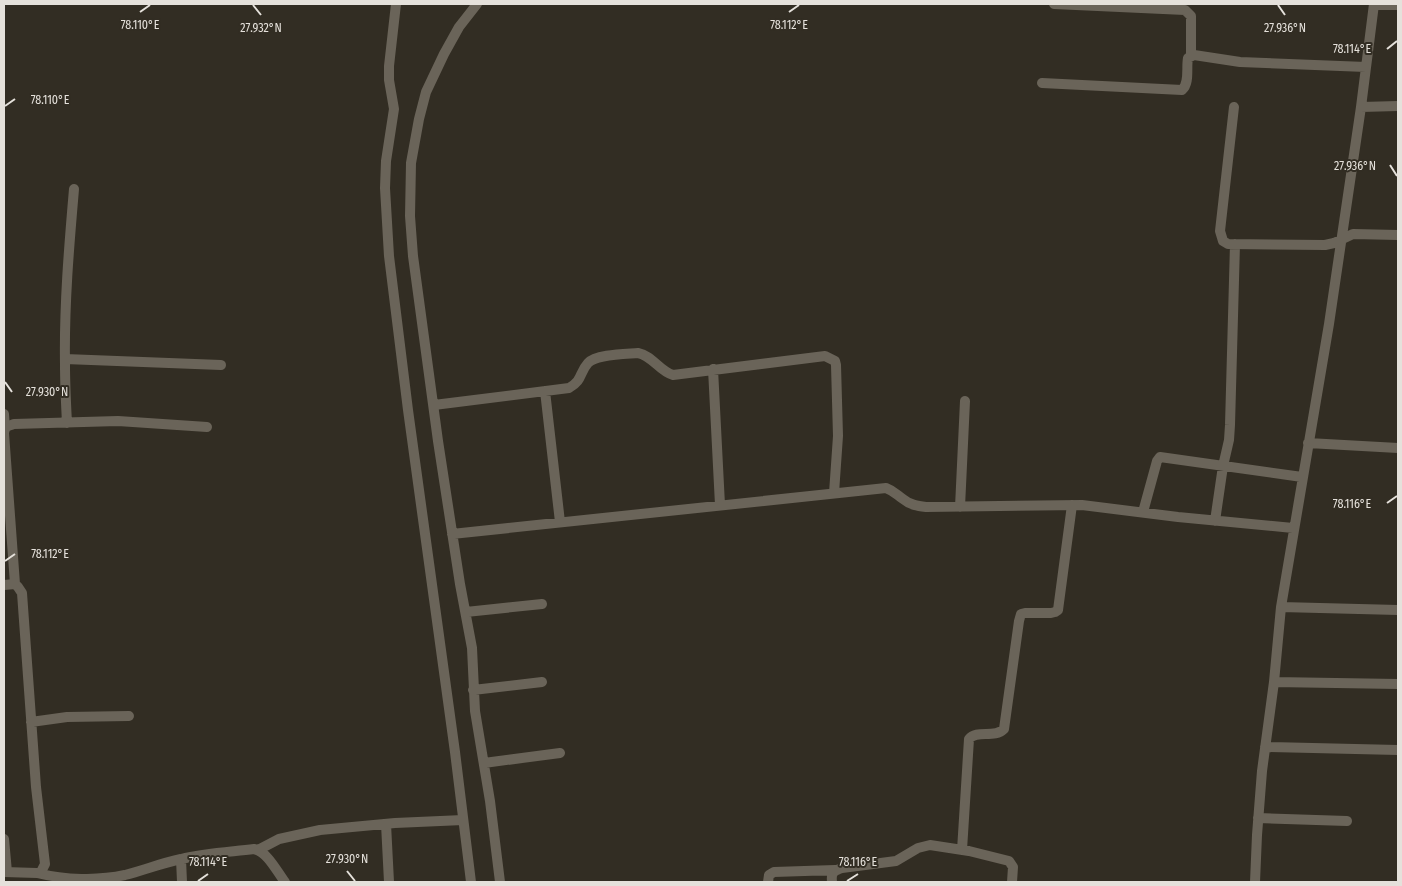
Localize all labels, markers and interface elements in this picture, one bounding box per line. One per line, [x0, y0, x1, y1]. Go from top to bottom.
text: 78.110°E [121, 18, 160, 32]
text: 78.112°E [770, 18, 808, 32]
text: 27.932°N [240, 21, 282, 35]
text: 27.936°N [1264, 21, 1306, 35]
text: 78.114°E [1333, 42, 1371, 56]
text: 78.110°E [31, 93, 70, 107]
text: 27.936°N [1334, 159, 1376, 173]
text: 27.930°N [26, 385, 68, 399]
text: 78.116°E [1333, 497, 1371, 511]
text: 78.112°E [31, 547, 69, 561]
text: 27.930°N [326, 852, 368, 866]
text: 78.114°E [189, 855, 227, 869]
text: 78.116°E [839, 855, 877, 869]

